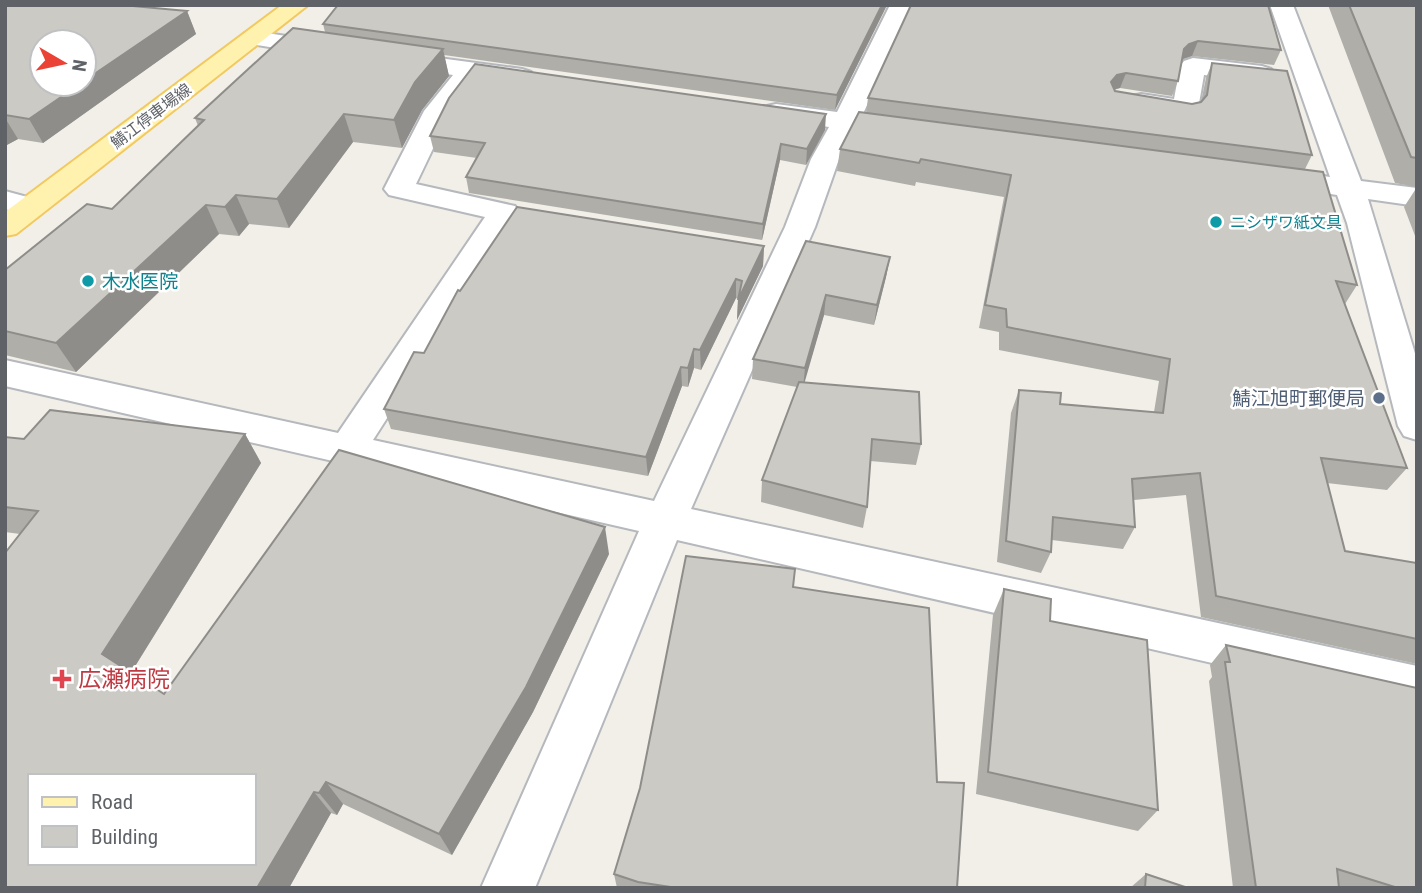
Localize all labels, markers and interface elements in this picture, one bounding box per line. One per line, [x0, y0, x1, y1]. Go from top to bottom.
north arrow [28, 28, 98, 98]
text: N [67, 58, 92, 73]
street label: 鯖江停車場線 [107, 80, 195, 152]
place label: ニシザワ紙文具 [1230, 213, 1342, 232]
marker: ニシザワ紙文具 [1208, 214, 1224, 230]
place label: 木水医院 [102, 270, 178, 293]
marker: 木水医院 [80, 273, 96, 289]
place label: 鯖江旭町郵便局 [1232, 387, 1365, 410]
marker: 鯖江旭町郵便局 [1371, 390, 1387, 406]
place label: 広瀬病院 [78, 666, 170, 693]
marker: 広瀬病院 [52, 669, 72, 689]
legend [28, 774, 256, 865]
text: Road [91, 790, 133, 814]
text: Building [91, 825, 158, 849]

